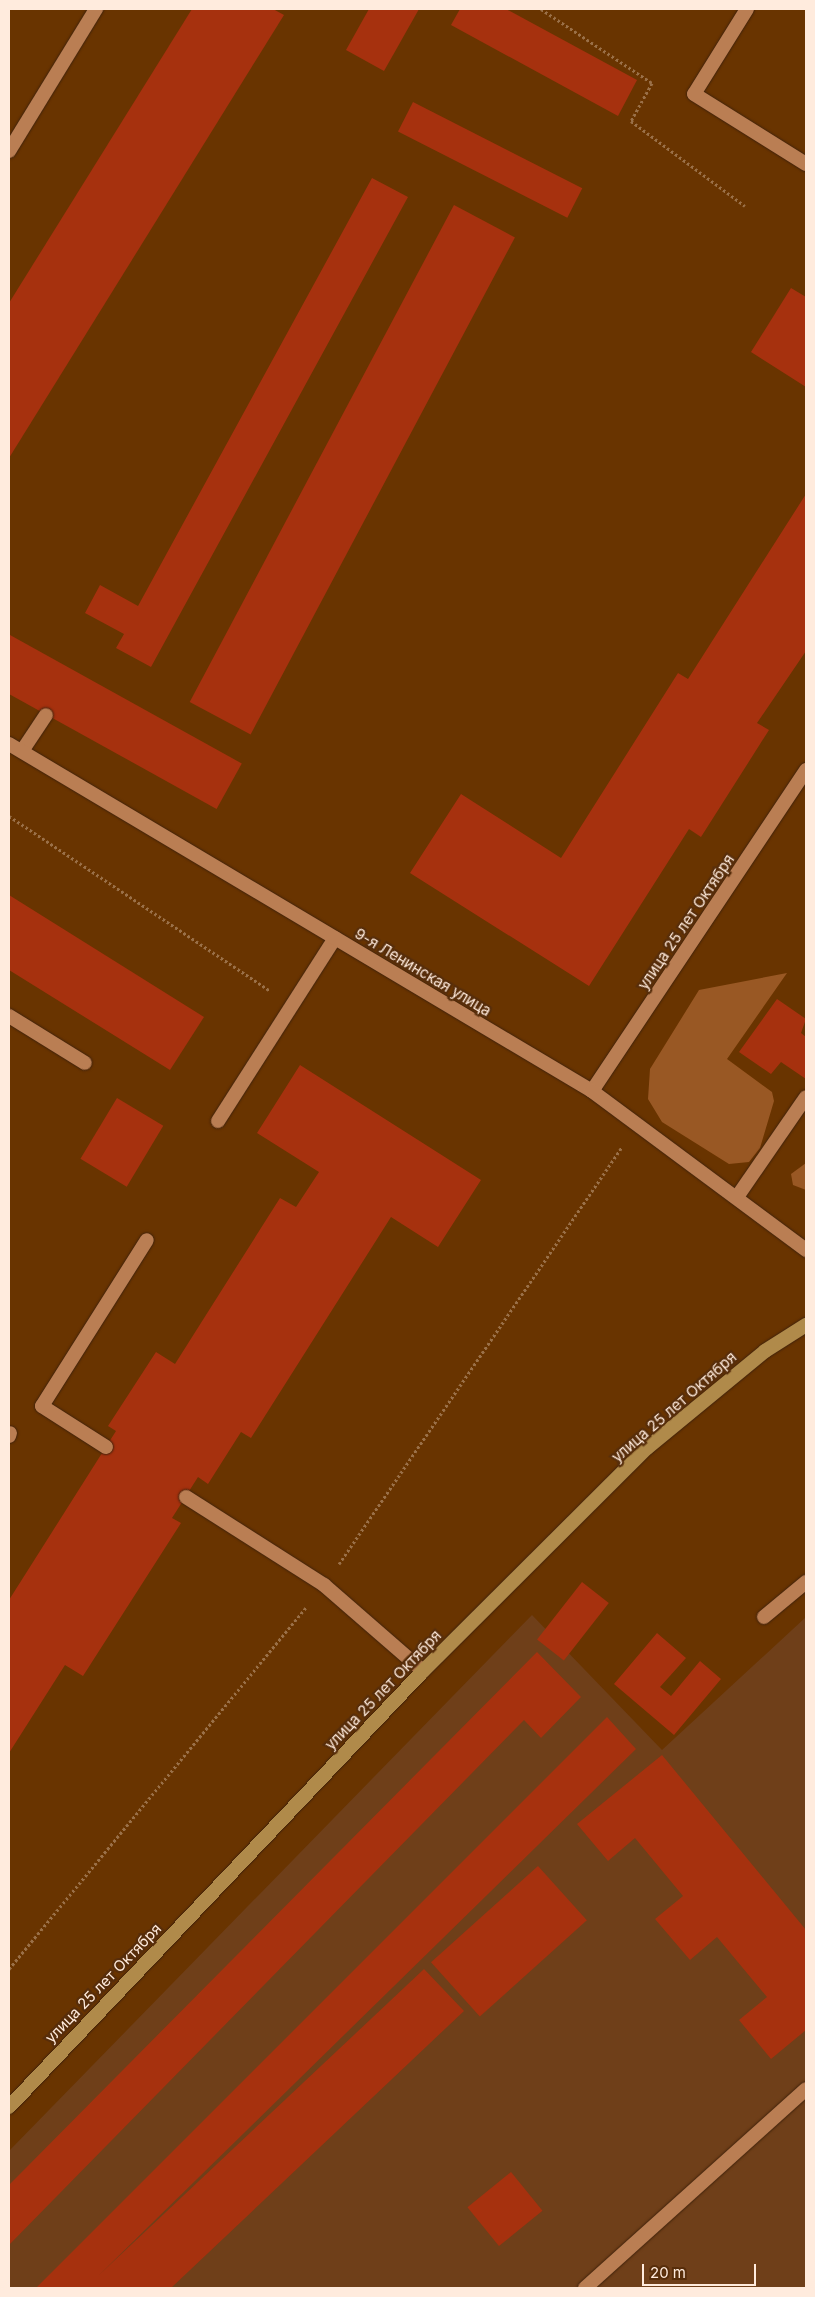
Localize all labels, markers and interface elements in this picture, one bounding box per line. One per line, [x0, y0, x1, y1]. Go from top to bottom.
street label: улица 25 лет Октября [634, 851, 738, 993]
street label: 9-я Ленинская улица [352, 924, 494, 1020]
street label: улица 25 лет Октября [608, 1348, 740, 1466]
street label: улица 25 лет Октября [321, 1626, 445, 1754]
street label: улица 25 лет Октября [41, 1919, 165, 2047]
scale bar [645, 2254, 759, 2286]
text: 20 m [650, 2263, 686, 2282]

